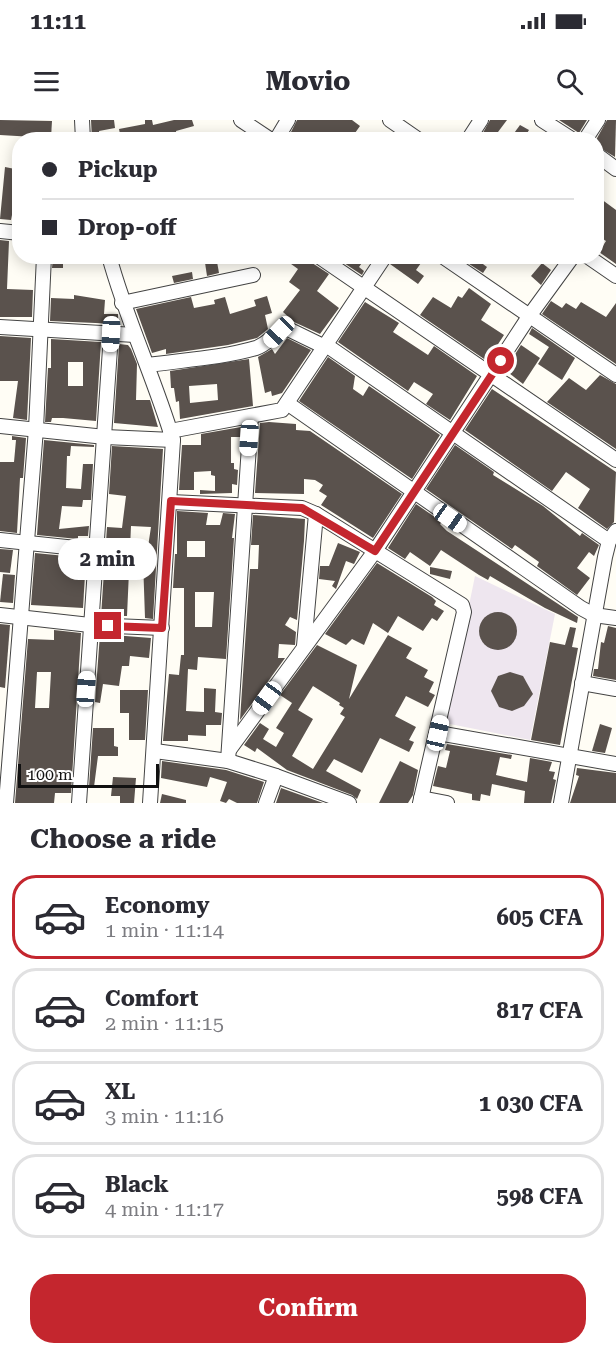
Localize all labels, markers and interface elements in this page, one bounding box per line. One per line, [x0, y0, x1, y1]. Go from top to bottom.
text: 11:11 [30, 9, 86, 34]
icon: menu [30, 65, 63, 98]
text: Movio [265, 65, 351, 97]
icon: search [553, 65, 586, 98]
text: Pickup [78, 157, 158, 182]
text: Drop-off [78, 215, 176, 240]
car [260, 313, 298, 351]
car [101, 316, 121, 352]
route start [487, 347, 514, 374]
car [239, 419, 259, 457]
car [430, 500, 470, 536]
callout: 2 min [58, 539, 158, 581]
text: 2 min [80, 547, 135, 571]
route end [94, 612, 121, 639]
car [76, 670, 96, 708]
car [249, 678, 285, 718]
car [425, 713, 451, 753]
scale bar [18, 761, 159, 788]
text: 100 m [27, 765, 73, 784]
text: Choose a ride [30, 823, 216, 855]
icon: car [33, 890, 87, 944]
text: Economy [105, 893, 209, 918]
text: 605 CFA [497, 905, 583, 930]
text: 1 min · 11:14 [105, 918, 224, 942]
icon: car [33, 983, 87, 1037]
text: Comfort [105, 986, 198, 1011]
text: 817 CFA [497, 998, 583, 1023]
text: 2 min · 11:15 [105, 1011, 224, 1035]
icon: car [33, 1076, 87, 1130]
text: XL [105, 1079, 135, 1104]
text: 1 030 CFA [479, 1091, 583, 1116]
text: 3 min · 11:16 [105, 1104, 224, 1128]
icon: car [33, 1169, 87, 1223]
text: Black [105, 1172, 169, 1197]
text: 598 CFA [497, 1184, 583, 1209]
text: 4 min · 11:17 [105, 1197, 224, 1221]
button: Confirm [30, 1274, 586, 1343]

